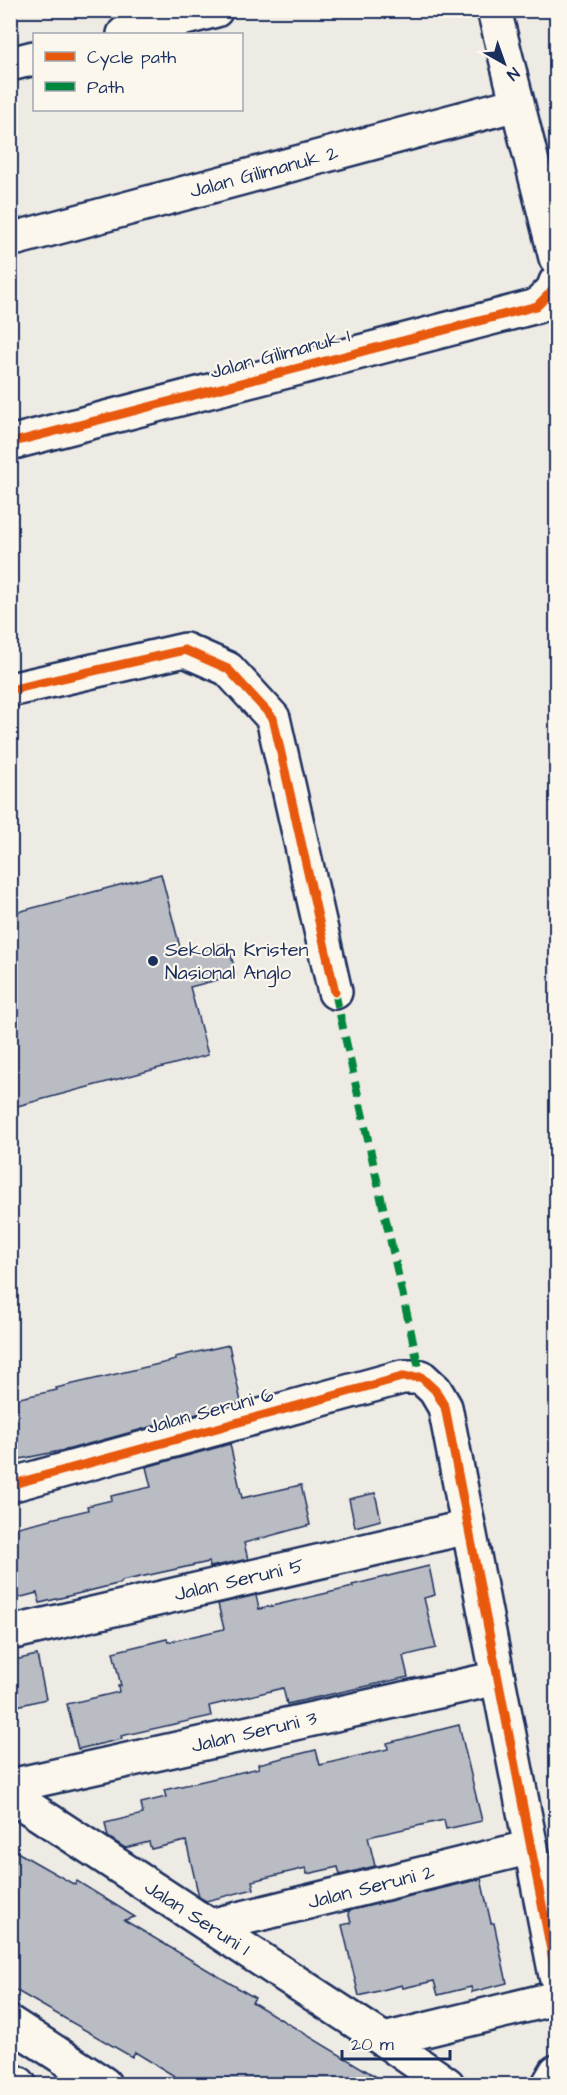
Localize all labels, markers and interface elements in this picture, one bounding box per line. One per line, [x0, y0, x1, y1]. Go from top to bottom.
legend [33, 33, 243, 111]
north arrow [474, 33, 534, 93]
text: Cycle path [87, 45, 176, 71]
text: N [502, 62, 524, 85]
text: Path [87, 75, 124, 100]
street label: Jalan Gilimanuk 2 [187, 139, 342, 205]
street label: Jalan Gilimanuk 1 [207, 322, 354, 386]
place label: Sekolah Kristen Nasional Anglo [165, 936, 309, 988]
marker: Sekolah Kristen Nasional Anglo [146, 954, 160, 968]
street label: Jalan Seruni 6 [143, 1380, 277, 1441]
street label: Jalan Seruni 5 [171, 1551, 307, 1609]
street label: Jalan Seruni 3 [188, 1704, 320, 1760]
street label: Jalan Seruni 2 [305, 1858, 438, 1916]
street label: Jalan Seruni 1 [139, 1873, 256, 1963]
scale bar [342, 2023, 450, 2061]
text: 20 m [351, 2032, 394, 2057]

